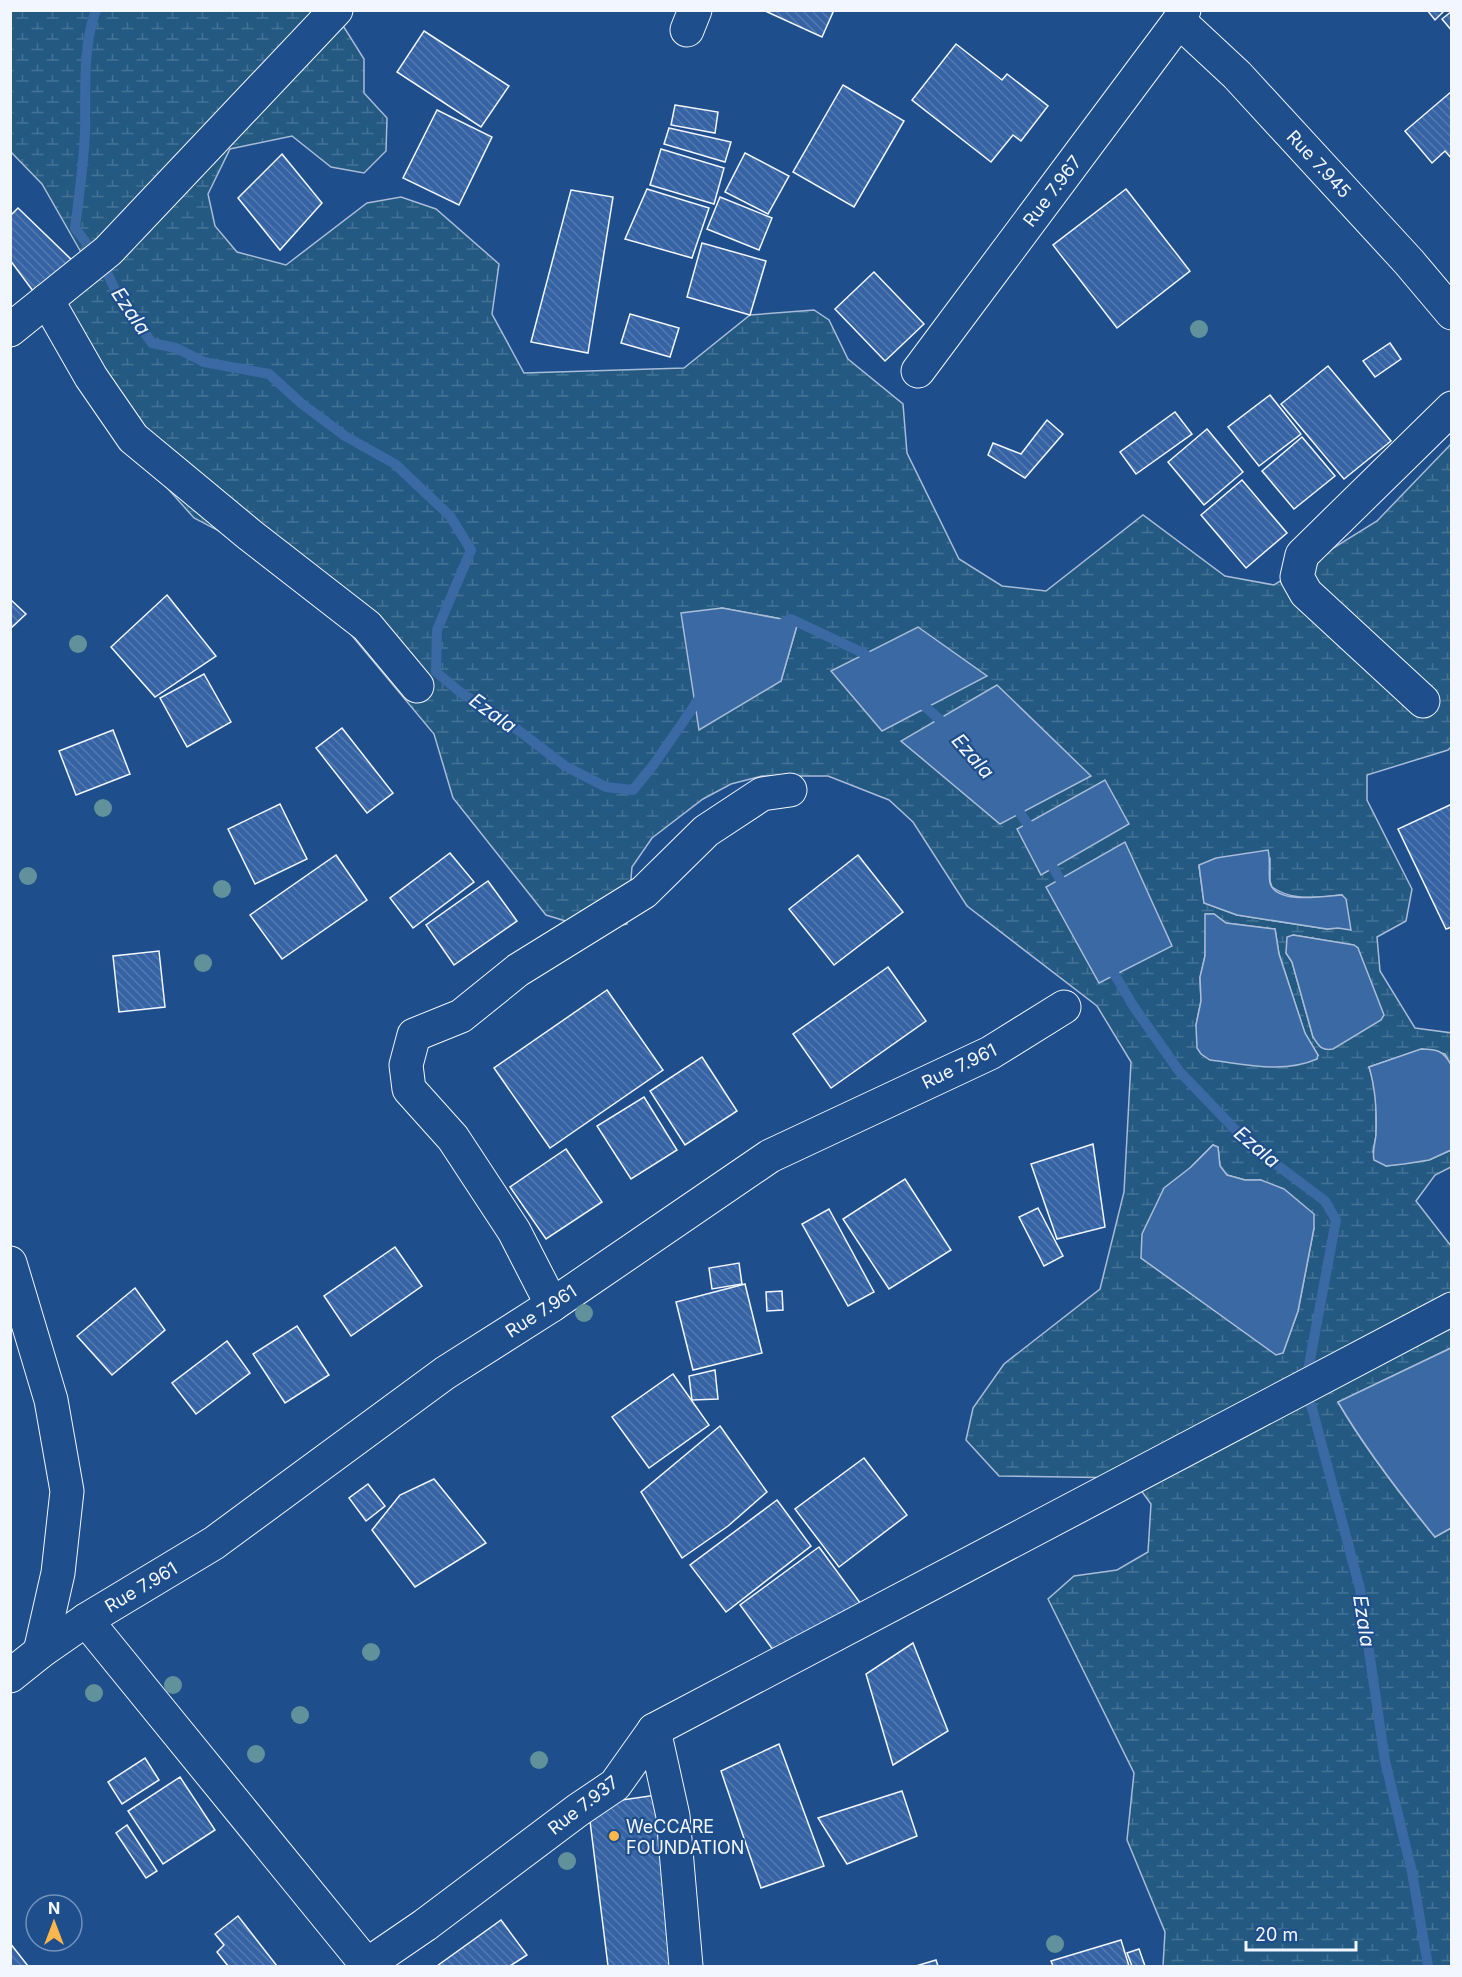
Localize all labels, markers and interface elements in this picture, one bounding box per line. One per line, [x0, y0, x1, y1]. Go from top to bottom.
street label: Rue 7.945 [1283, 126, 1355, 202]
street label: Rue 7.967 [1019, 151, 1085, 231]
water label: Ezala [106, 283, 156, 339]
water label: Ezala [465, 688, 521, 738]
water label: Ezala [947, 728, 999, 784]
street label: Rue 7.961 [918, 1039, 1000, 1093]
water label: Ezala [1229, 1121, 1285, 1173]
street label: Rue 7.961 [502, 1280, 580, 1342]
street label: Rue 7.961 [101, 1557, 181, 1617]
water label: Ezala [1348, 1593, 1380, 1649]
street label: Rue 7.937 [544, 1771, 622, 1839]
place label: WeCCARE FOUNDATION [626, 1816, 744, 1858]
marker: WeCCARE FOUNDATION [607, 1829, 621, 1843]
north arrow [24, 1893, 84, 1953]
text: N [48, 1898, 60, 1918]
scale bar [1246, 1914, 1356, 1952]
text: 20 m [1255, 1924, 1298, 1945]

